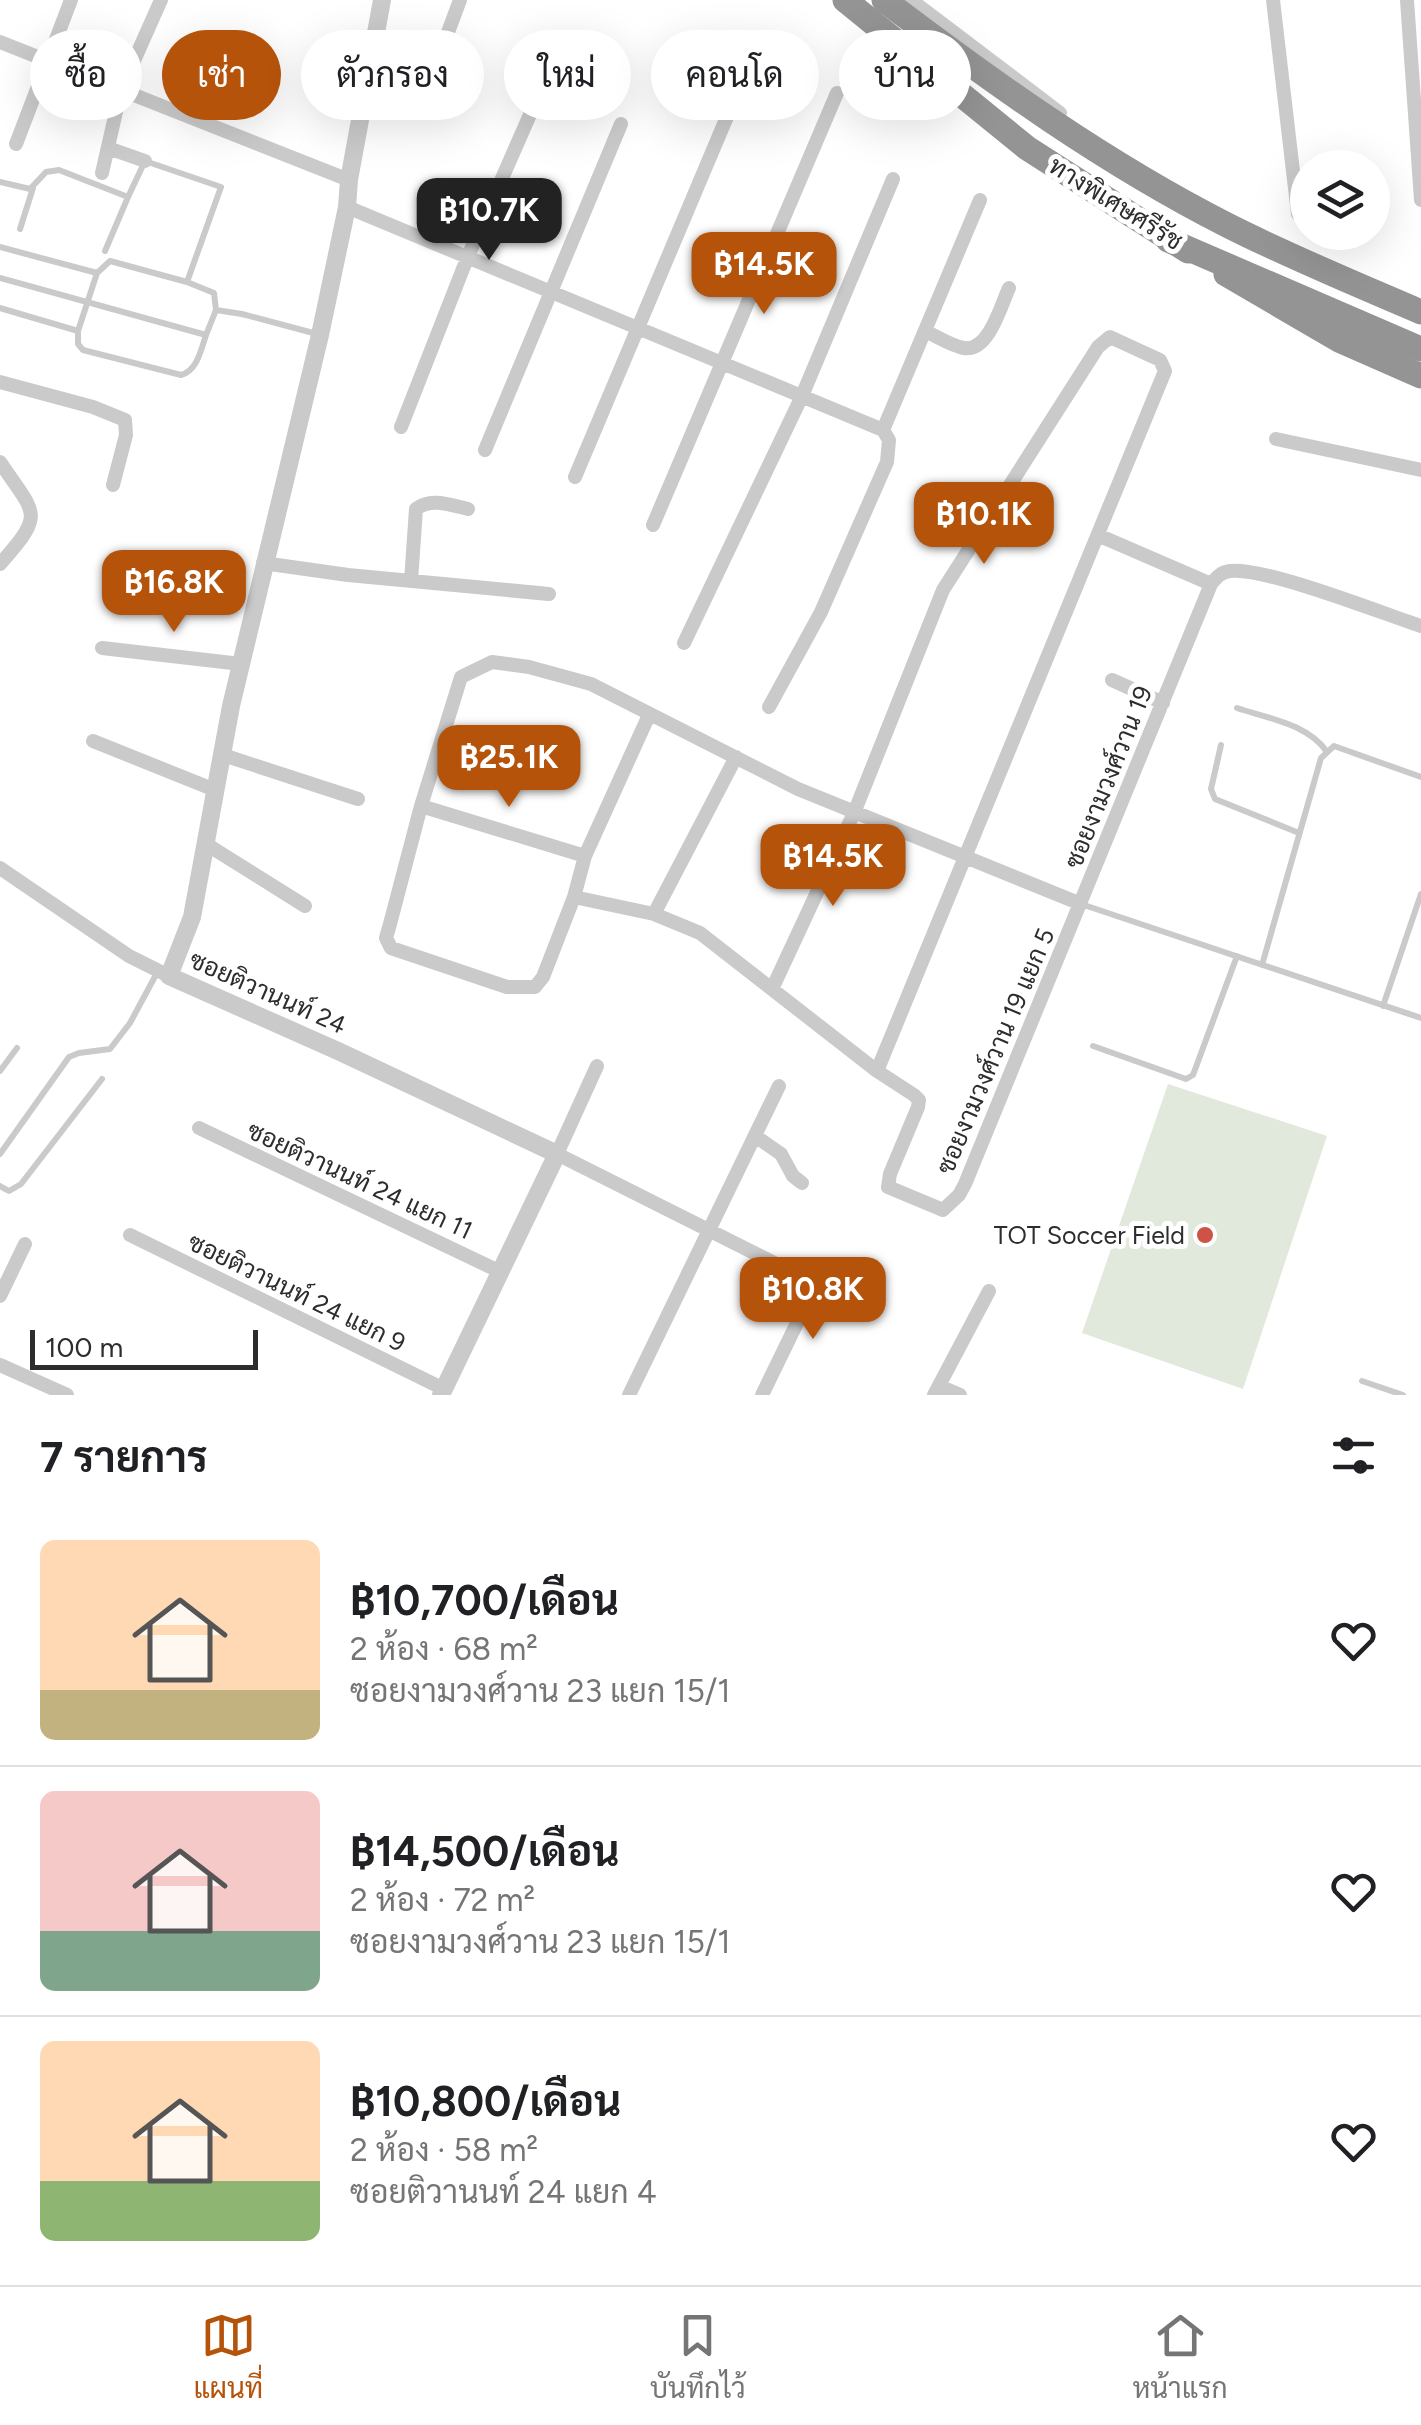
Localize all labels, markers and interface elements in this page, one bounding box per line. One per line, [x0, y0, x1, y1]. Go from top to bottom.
chip: ซื้อ [30, 30, 142, 120]
chip: เช่า [162, 30, 281, 120]
chip: ตัวกรอง [301, 30, 484, 120]
chip: ใหม่ [504, 30, 631, 120]
chip: คอนโด [651, 30, 819, 120]
chip: บ้าน [839, 30, 971, 120]
street label: ทางพิเศษศรีรัช [1044, 149, 1189, 256]
map controls [1290, 150, 1390, 250]
button: layers [1290, 150, 1390, 250]
pin: ฿10.7K [408, 178, 570, 263]
text: ฿10.7K [439, 191, 539, 229]
pin: ฿14.5K [683, 232, 845, 317]
text: ฿14.5K [714, 245, 814, 283]
pin: ฿10.1K [903, 482, 1065, 567]
text: ฿10.1K [936, 495, 1032, 533]
pin: ฿16.8K [93, 550, 255, 635]
text: ฿16.8K [124, 563, 224, 601]
street label: ซอยงามวงศ์วาน 19 [1056, 681, 1158, 873]
pin: ฿25.1K [428, 725, 590, 810]
text: ฿25.1K [459, 738, 559, 776]
pin: ฿14.5K [752, 824, 914, 909]
text: ฿14.5K [783, 837, 883, 875]
street label: ซอยงามวงศ์วาน 19 แยก 5 [928, 923, 1060, 1178]
street label: ซอยติวานนท์ 24 [185, 942, 352, 1040]
street label: ซอยติวานนท์ 24 แยก 11 [243, 1113, 478, 1245]
place label: TOT Soccer Field [994, 1220, 1185, 1250]
marker: TOT Soccer Field [1194, 1224, 1216, 1246]
street label: ซอยติวานนท์ 24 แยก 9 [183, 1225, 411, 1358]
pin: ฿10.8K [732, 1257, 894, 1342]
text: ฿10.8K [762, 1270, 864, 1308]
scale bar [30, 1325, 258, 1370]
text: 100 m [45, 1330, 123, 1364]
icon: filters [1326, 1428, 1381, 1483]
text: 7 รายการ [40, 1432, 208, 1483]
text: ฿10,700/เดือน [350, 1575, 619, 1626]
icon: home [120, 1580, 240, 1700]
icon: heart [1326, 1613, 1381, 1668]
text: 2 ห้อง · 68 m² [350, 1630, 538, 1668]
text: ซอยงามวงศ์วาน 23 แยก 15/1 [350, 1672, 731, 1710]
text: ฿14,500/เดือน [350, 1826, 619, 1877]
icon: home [120, 1831, 240, 1951]
icon: heart [1326, 1864, 1381, 1919]
text: 2 ห้อง · 72 m² [350, 1881, 535, 1919]
text: ซอยงามวงศ์วาน 23 แยก 15/1 [350, 1923, 731, 1961]
text: ฿10,800/เดือน [350, 2076, 621, 2127]
icon: home [120, 2081, 240, 2201]
icon: heart [1326, 2114, 1381, 2169]
text: 2 ห้อง · 58 m² [350, 2131, 538, 2169]
text: ซอยติวานนท์ 24 แยก 4 [350, 2173, 657, 2211]
tab: แผนที่ [193, 2308, 263, 2405]
tab: บันทึกไว้ [650, 2308, 746, 2405]
tab: หน้าแรก [1132, 2308, 1228, 2405]

